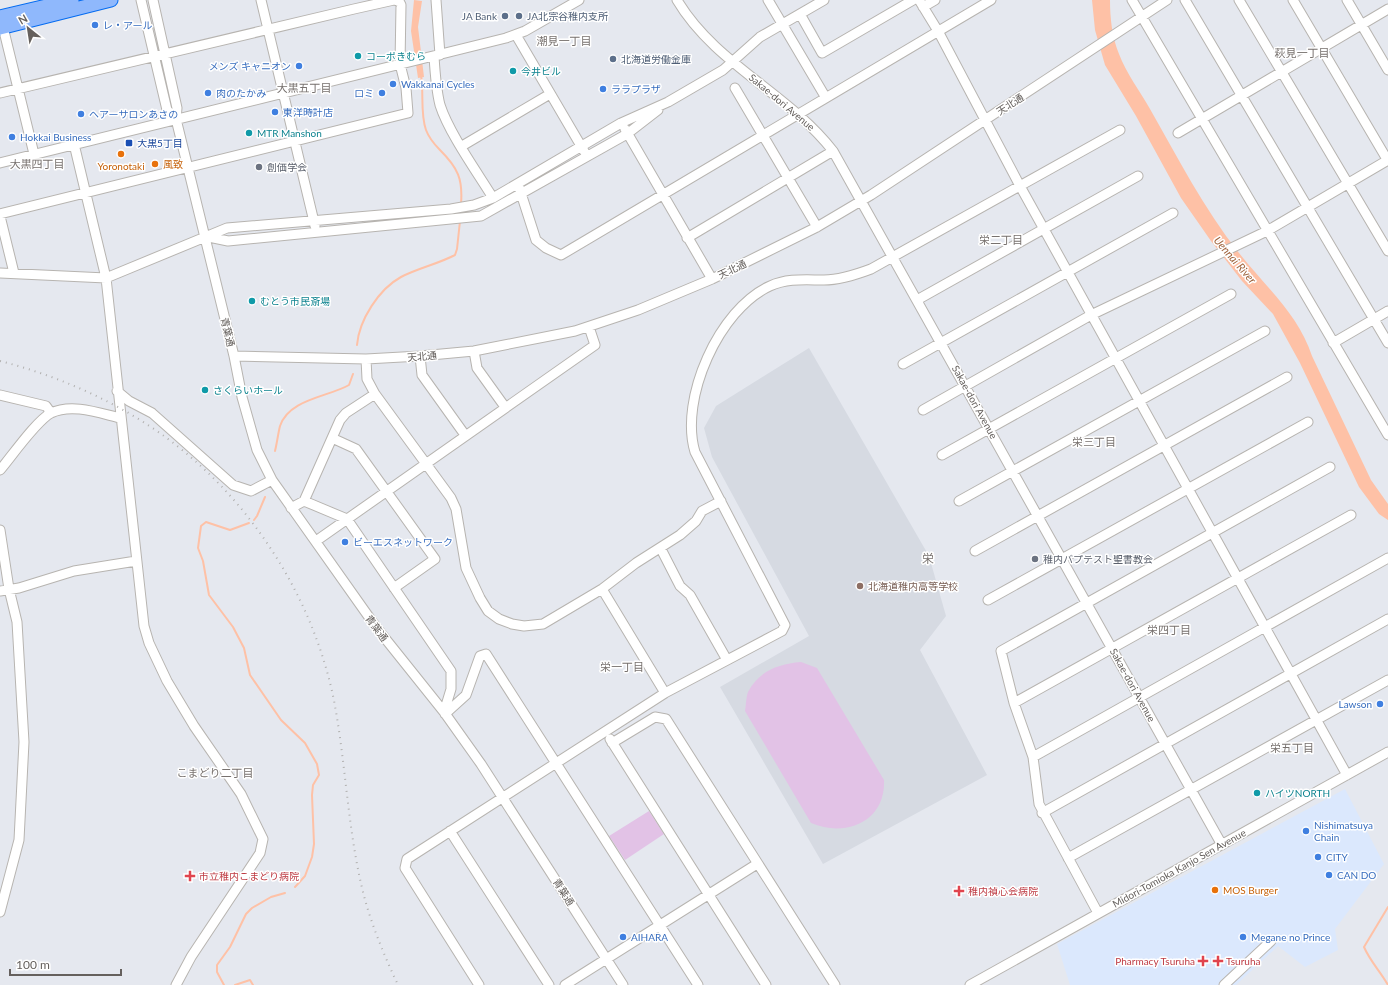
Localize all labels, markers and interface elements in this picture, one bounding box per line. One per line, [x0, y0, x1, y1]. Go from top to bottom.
north arrow [8, 8, 48, 48]
place label: JA Bank [462, 10, 498, 22]
place label: JA北宗谷稚内支所 [527, 10, 608, 22]
text: N [16, 11, 30, 27]
marker: JA Bank [500, 11, 510, 21]
marker: JA北宗谷稚内支所 [514, 11, 524, 21]
place label: レ・アール [103, 19, 152, 31]
marker: レ・アール [90, 20, 100, 30]
district label: 潮見一丁目 [537, 34, 592, 47]
district label: 萩見一丁目 [1275, 46, 1330, 59]
place label: コーポきむら [366, 50, 426, 62]
marker: コーポきむら [353, 51, 363, 61]
place label: 北海道労働金庫 [621, 53, 691, 65]
marker: 北海道労働金庫 [608, 54, 618, 64]
place label: メンズ キャニオン [209, 60, 291, 72]
marker: メンズ キャニオン [294, 61, 304, 71]
place label: 今井ビル [521, 65, 561, 77]
marker: 今井ビル [508, 66, 518, 76]
street label: Sakae-dori Avenue [747, 71, 817, 133]
place label: Wakkanai Cycles [401, 78, 475, 90]
marker: Wakkanai Cycles [388, 79, 398, 89]
district label: 大黒五丁目 [277, 81, 332, 94]
place label: ララプラザ [611, 83, 661, 95]
marker: ララプラザ [598, 84, 608, 94]
place label: 肉のたかみ [216, 87, 266, 99]
place label: ロミ [354, 87, 374, 99]
marker: 肉のたかみ [203, 88, 213, 98]
marker: ロミ [377, 88, 387, 98]
street label: 天北通 [994, 91, 1026, 117]
place label: 東洋時計店 [283, 106, 333, 118]
marker: 東洋時計店 [270, 107, 280, 117]
place label: ヘアーサロンあさの [89, 108, 178, 120]
marker: ヘアーサロンあさの [76, 109, 86, 119]
place label: MTR Manshon [257, 127, 322, 139]
marker: MTR Manshon [244, 128, 254, 138]
place label: Hokkai Business [20, 131, 91, 143]
marker: Hokkai Business [7, 132, 17, 142]
place label: 大黒5丁目 [137, 137, 183, 149]
marker: 大黒5丁目 [124, 138, 134, 148]
marker: Yoronotaki [116, 149, 126, 159]
district label: 大黒四丁目 [10, 157, 65, 170]
place label: 風致 [163, 158, 183, 170]
marker: 風致 [150, 159, 160, 169]
place label: Yoronotaki [97, 160, 145, 172]
place label: 創価学会 [267, 161, 307, 173]
marker: 創価学会 [254, 162, 264, 172]
district label: 栄二丁目 [979, 233, 1023, 246]
water label: Uennai River [1211, 234, 1259, 286]
street label: 天北通 [716, 257, 748, 281]
place label: むとう市民斎場 [260, 295, 330, 307]
marker: むとう市民斎場 [247, 296, 257, 306]
street label: 青葉通 [219, 316, 237, 348]
street label: 天北通 [407, 349, 437, 363]
street label: Sakae-dori Avenue [950, 363, 1000, 441]
place label: さくらいホール [213, 384, 283, 396]
marker: さくらいホール [200, 385, 210, 395]
district label: 栄三丁目 [1072, 435, 1116, 448]
place label: ビーエスネットワーク [353, 536, 453, 548]
marker: ビーエスネットワーク [340, 537, 350, 547]
district label: 栄 [922, 551, 934, 566]
place label: 稚内バプテスト聖書教会 [1043, 553, 1153, 565]
marker: 稚内バプテスト聖書教会 [1030, 554, 1040, 564]
place label: 北海道稚内高等学校 [868, 580, 958, 592]
marker: 北海道稚内高等学校 [855, 581, 865, 591]
street label: 青葉通 [363, 612, 391, 644]
district label: 栄四丁目 [1147, 623, 1191, 636]
street label: Sakae-dori Avenue [1108, 646, 1158, 724]
district label: 栄一丁目 [600, 660, 644, 673]
place label: Lawson [1339, 698, 1372, 710]
marker: Lawson [1375, 699, 1385, 709]
district label: 栄五丁目 [1270, 741, 1314, 754]
district label: こまどり二丁目 [177, 766, 254, 779]
place label: ハイツNORTH [1265, 787, 1330, 799]
marker: ハイツNORTH [1252, 788, 1262, 798]
place label: Nishimatsuya Chain [1314, 819, 1373, 843]
street label: Midori-Tomioka Kanjo Sen Avenue [1110, 826, 1248, 910]
marker: Nishimatsuya Chain [1301, 826, 1311, 836]
place label: CITY [1326, 851, 1348, 863]
marker: CITY [1313, 852, 1323, 862]
place label: CAN DO [1337, 869, 1376, 881]
marker: 市立稚内こまどり病院 [184, 870, 196, 882]
place label: 市立稚内こまどり病院 [199, 870, 299, 882]
marker: CAN DO [1324, 870, 1334, 880]
street label: 青葉通 [551, 876, 577, 908]
place label: MOS Burger [1223, 884, 1278, 896]
marker: 稚内禎心会病院 [953, 885, 965, 897]
place label: 稚内禎心会病院 [968, 885, 1038, 897]
marker: MOS Burger [1210, 885, 1220, 895]
place label: AIHARA [631, 931, 668, 943]
place label: Megane no Prince [1251, 931, 1330, 943]
marker: AIHARA [618, 932, 628, 942]
marker: Megane no Prince [1238, 932, 1248, 942]
scale bar [10, 951, 121, 977]
place label: Pharmacy Tsuruha [1115, 955, 1195, 967]
place label: Tsuruha [1226, 955, 1260, 967]
marker: Pharmacy Tsuruha [1198, 956, 1208, 966]
marker: Tsuruha [1213, 956, 1223, 966]
text: 100 m [16, 957, 50, 972]

